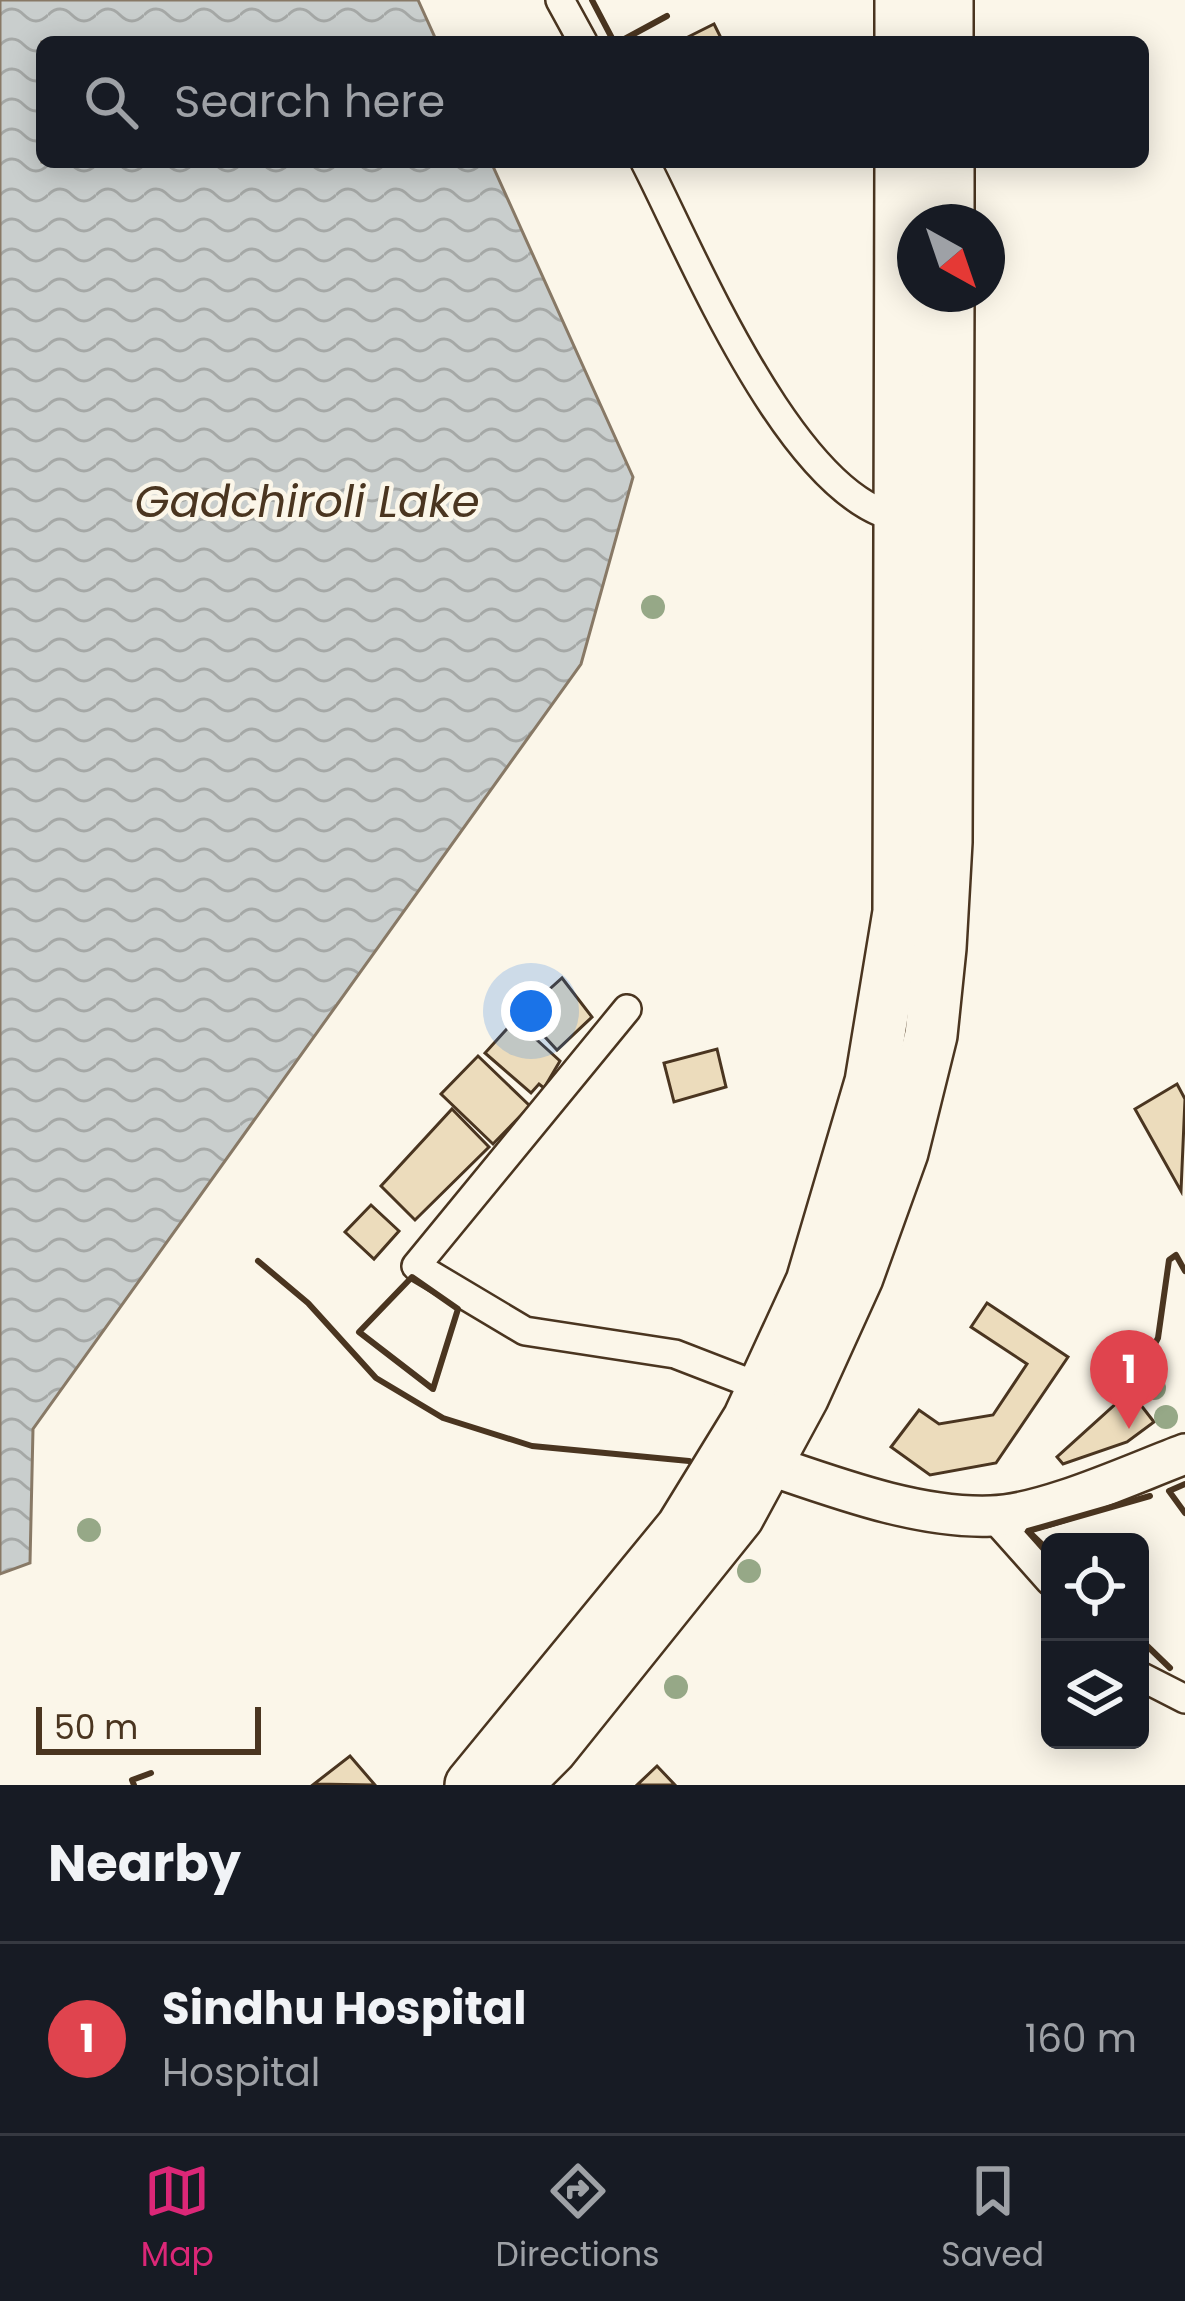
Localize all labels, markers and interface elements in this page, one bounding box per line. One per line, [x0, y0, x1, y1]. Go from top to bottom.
search box [36, 36, 1149, 168]
icon: search [78, 69, 144, 135]
text: Search here [174, 70, 445, 133]
north arrow [897, 204, 1005, 312]
water label: Gadchiroli Lake [134, 470, 480, 533]
your location [501, 981, 561, 1041]
pin: 1 [1090, 1330, 1168, 1429]
map controls [1041, 1533, 1149, 1749]
button: locate [1041, 1533, 1149, 1641]
button: layers [1041, 1641, 1149, 1749]
scale bar [36, 1701, 261, 1754]
text: 50 m [54, 1704, 138, 1751]
text: Nearby [48, 1827, 241, 1899]
text: Sindhu Hospital [162, 1977, 527, 2040]
text: 1 [80, 2011, 94, 2066]
text: 160 m [1025, 2011, 1137, 2066]
text: Hospital [162, 2045, 320, 2100]
tab: Map [141, 2158, 214, 2280]
tab: Directions [496, 2158, 659, 2280]
tab: Saved [941, 2158, 1044, 2280]

